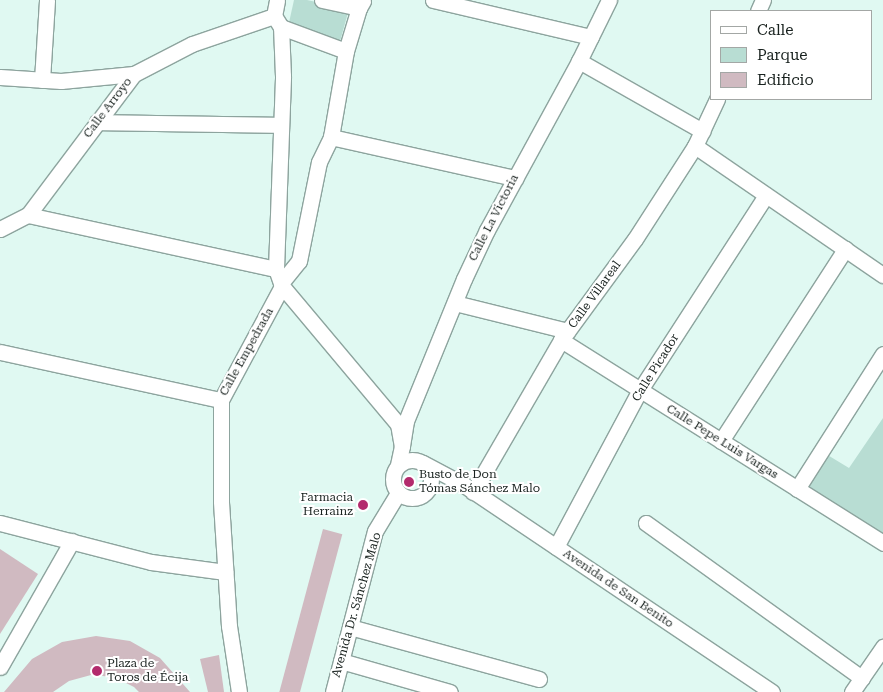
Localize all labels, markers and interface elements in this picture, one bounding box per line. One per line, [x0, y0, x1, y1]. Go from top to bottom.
legend [710, 10, 873, 100]
text: Calle [757, 21, 793, 39]
text: Parque [757, 46, 808, 64]
text: Edificio [757, 71, 814, 89]
street label: Calle Arroyo [81, 75, 135, 141]
street label: Calle La Victoria [466, 172, 522, 264]
street label: Calle Villareal [566, 258, 624, 332]
street label: Calle Empedrada [217, 305, 277, 399]
street label: Calle Picador [630, 332, 682, 404]
street label: Calle Pepe Luis Vargas [664, 402, 780, 482]
place label: Busto de Don Tómas Sánchez Malo [419, 468, 540, 496]
marker: Busto de Don Tómas Sánchez Malo [403, 476, 415, 488]
place label: Farmacia Herrainz [301, 491, 353, 519]
marker: Farmacia Herrainz [357, 499, 369, 511]
street label: Avenida Dr. Sánchez Malo [329, 531, 385, 679]
street label: Avenida de San Benito [560, 547, 676, 631]
place label: Plaza de Toros de Écija [107, 657, 188, 685]
marker: Plaza de Toros de Écija [91, 665, 103, 677]

